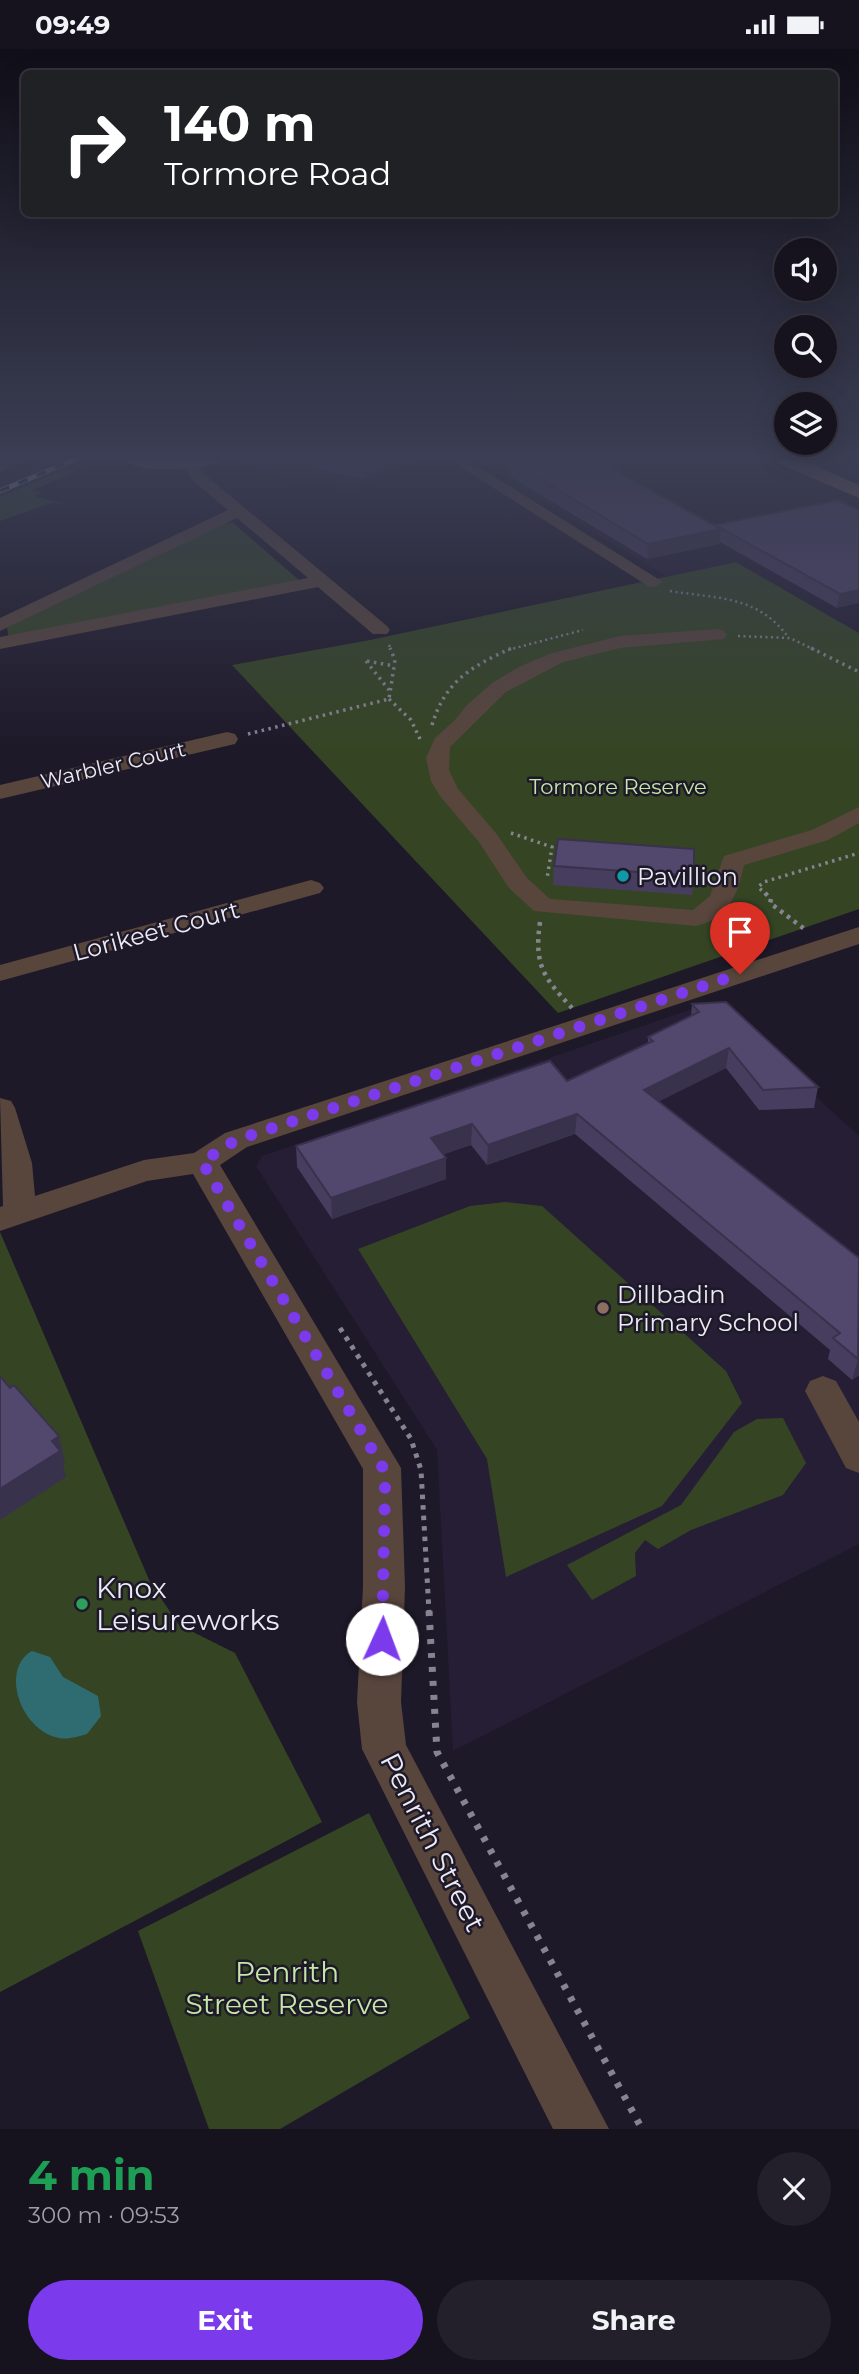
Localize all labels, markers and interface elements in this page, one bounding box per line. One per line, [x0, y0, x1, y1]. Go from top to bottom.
text: 09:49 [35, 9, 110, 41]
text: 140 m [164, 94, 316, 153]
icon: right [49, 98, 140, 189]
text: Tormore Road [164, 154, 391, 193]
map controls [774, 238, 837, 455]
button: sound [774, 238, 837, 301]
button: search [774, 315, 837, 378]
button: layers [774, 392, 837, 455]
street label: Warbler Court [38, 736, 188, 794]
park label: Tormore Reserve [529, 774, 707, 799]
place label: Pavillion [637, 862, 738, 891]
marker: Pavillion [615, 868, 631, 884]
street label: Lorikeet Court [70, 895, 243, 967]
pin [710, 902, 770, 974]
icon: arrive [721, 913, 759, 951]
place label: Dillbadin Primary School [617, 1280, 799, 1337]
marker: Dillbadin Primary School [595, 1300, 611, 1316]
place label: Knox Leisureworks [96, 1571, 279, 1637]
marker: Knox Leisureworks [74, 1596, 90, 1612]
position arrow [345, 1602, 419, 1676]
street label: Penrith Street [373, 1747, 493, 1937]
park label: Penrith Street Reserve [185, 1955, 389, 2021]
text: 4 min [28, 2149, 155, 2201]
button: close [757, 2152, 831, 2226]
text: 300 m · 09:53 [28, 2201, 180, 2229]
button: Exit [28, 2280, 423, 2360]
button: Share [437, 2280, 831, 2360]

